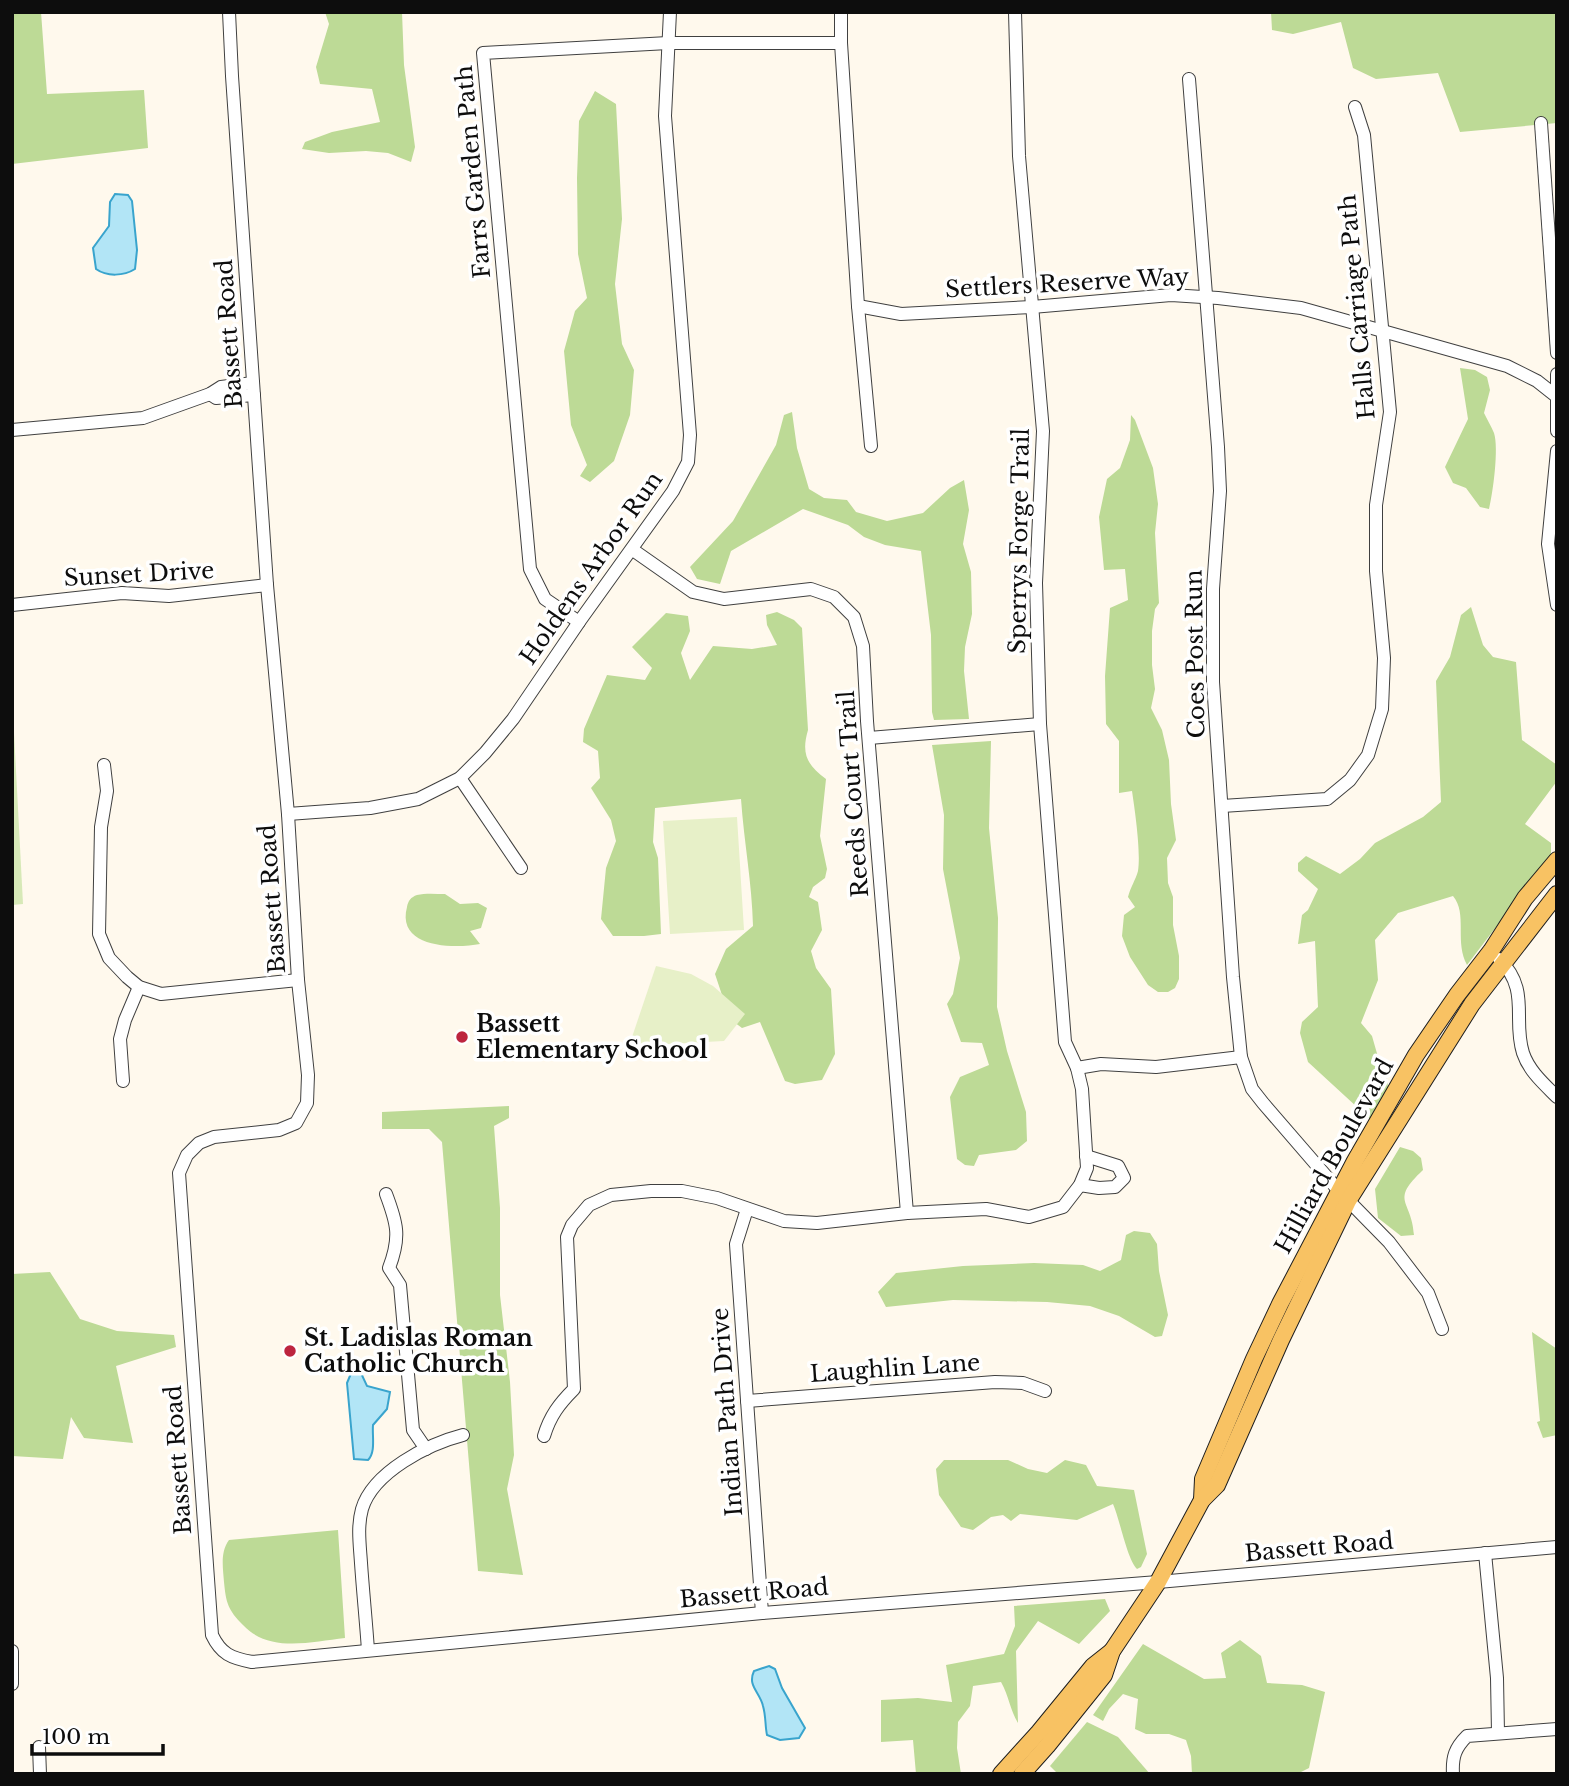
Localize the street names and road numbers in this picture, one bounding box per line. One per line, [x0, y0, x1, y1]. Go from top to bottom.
street label: Farrs Garden Path [450, 64, 496, 280]
street label: Halls Carriage Path [1333, 193, 1381, 421]
street label: Bassett Road [210, 258, 248, 410]
street label: Settlers Reserve Way [944, 263, 1190, 303]
street label: Sperrys Forge Trail [1003, 428, 1035, 654]
street label: Holdens Arbor Run [514, 466, 668, 670]
street label: Sunset Drive [63, 556, 215, 592]
street label: Coes Post Run [1180, 569, 1210, 739]
street label: Reeds Court Trail [832, 690, 874, 898]
street label: Bassett Road [253, 823, 291, 975]
street label: Hilliard Boulevard [1269, 1054, 1399, 1258]
street label: Indian Path Drive [706, 1307, 748, 1517]
street label: Laughlin Lane [809, 1348, 981, 1388]
street label: Bassett Road [159, 1384, 197, 1536]
street label: Bassett Road [1243, 1527, 1395, 1567]
street label: Bassett Road [678, 1573, 830, 1613]

